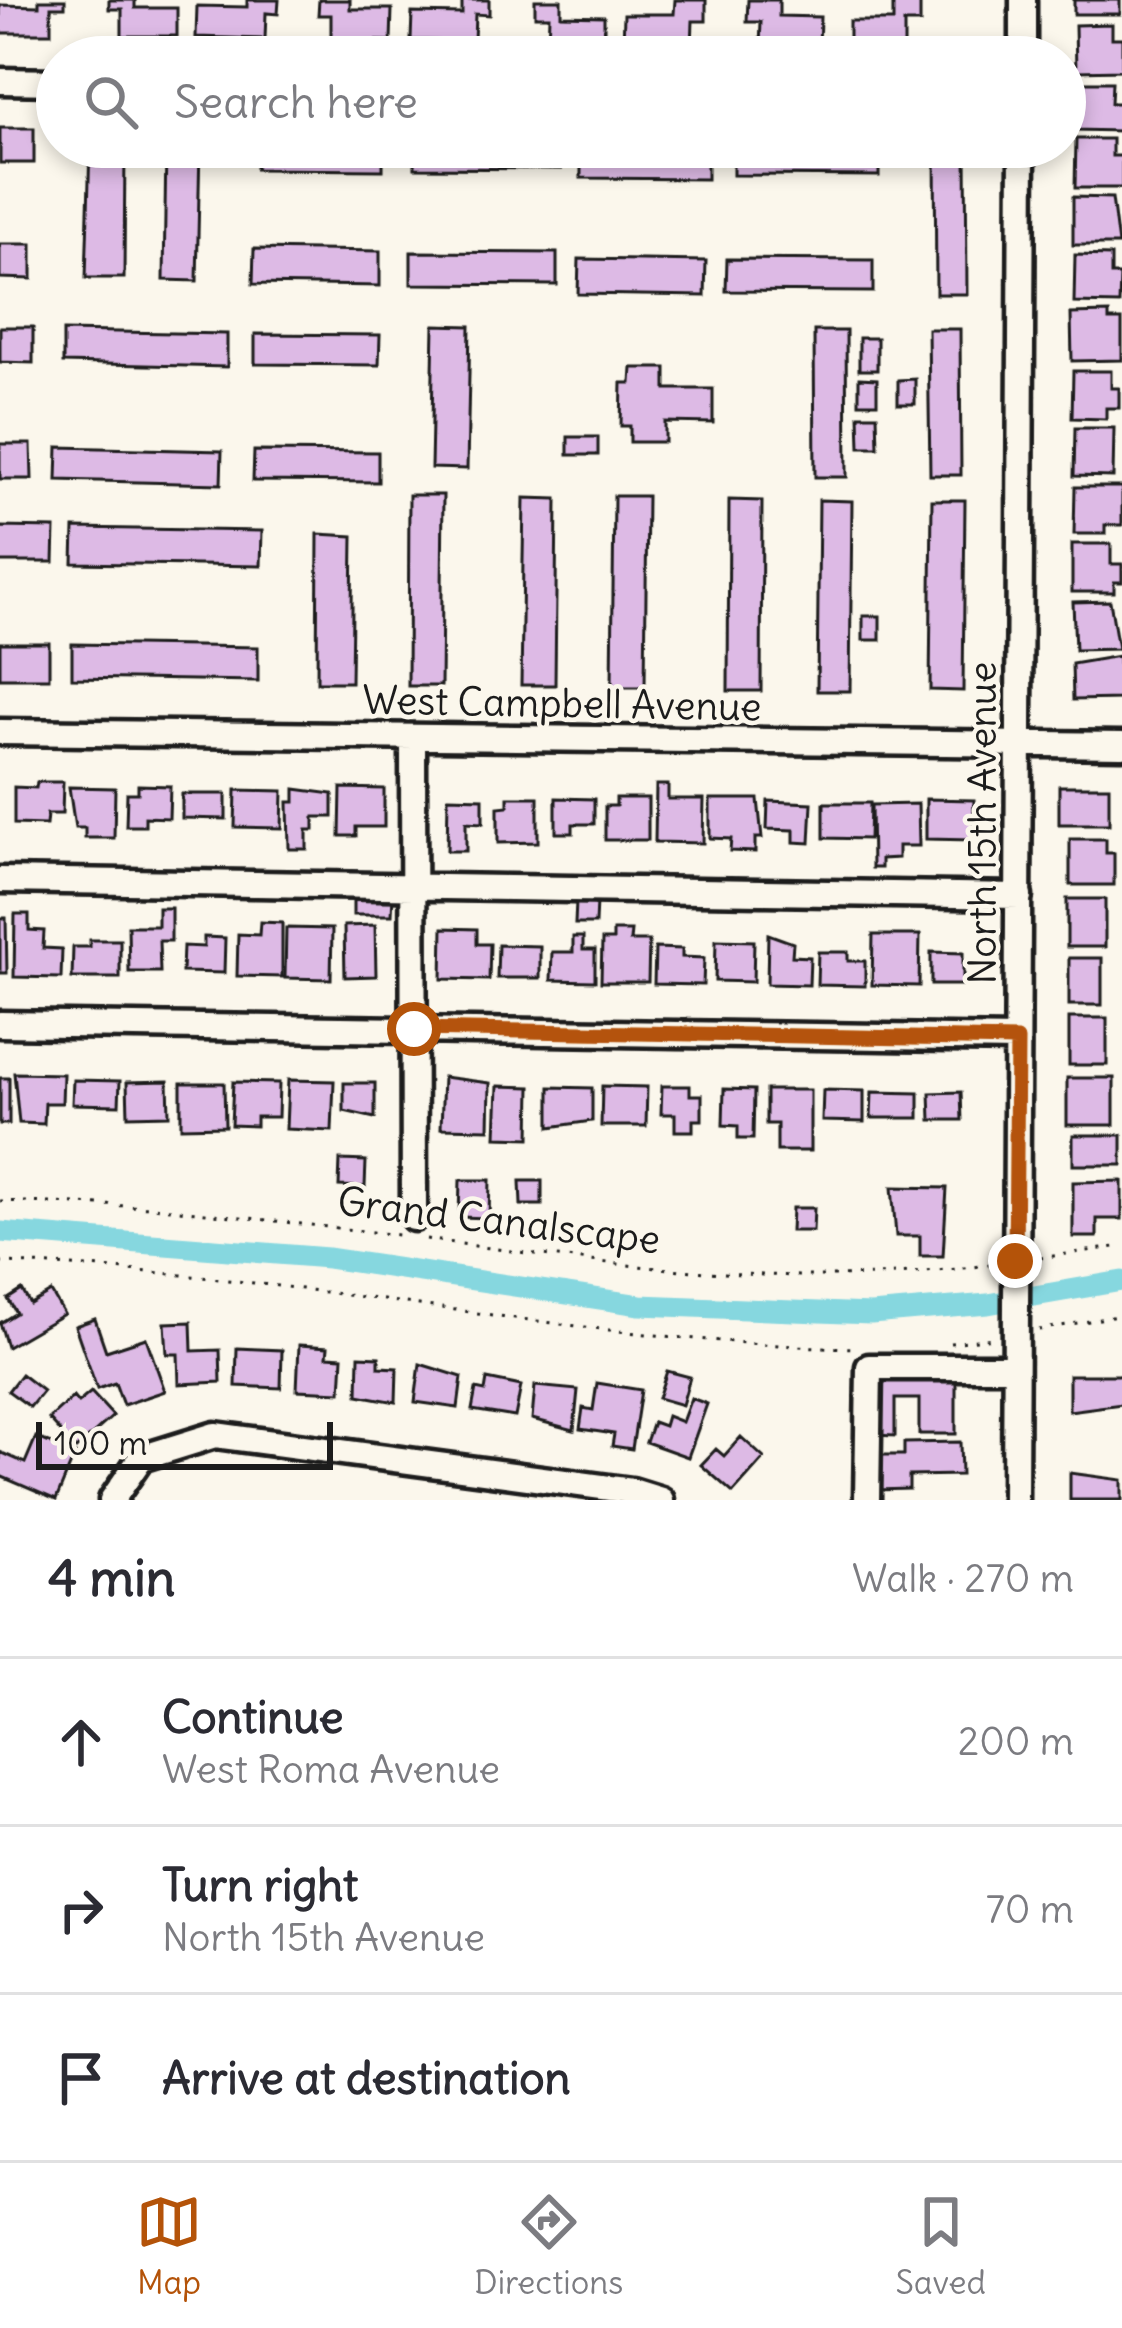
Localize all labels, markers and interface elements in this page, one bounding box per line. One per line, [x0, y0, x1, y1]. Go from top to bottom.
search box [36, 36, 1086, 168]
icon: search [78, 69, 144, 135]
text: Search here [174, 74, 418, 130]
street label: North 15th Avenue [958, 662, 1007, 984]
street label: West Campbell Avenue [362, 676, 762, 731]
route start [387, 1002, 441, 1056]
street label: Grand Canalscape [335, 1176, 663, 1265]
route end [988, 1234, 1042, 1288]
scale bar [36, 1416, 333, 1469]
text: 100 m [54, 1422, 147, 1464]
text: 4 min [48, 1546, 175, 1610]
text: Walk · 270 m [852, 1554, 1074, 1603]
text: Continue [162, 1689, 344, 1745]
icon: ahead [48, 1709, 114, 1775]
text: 200 m [958, 1717, 1074, 1766]
text: West Roma Avenue [162, 1745, 500, 1794]
text: Turn right [162, 1857, 358, 1913]
icon: right [48, 1877, 114, 1943]
text: 70 m [986, 1885, 1074, 1934]
text: North 15th Avenue [162, 1913, 485, 1962]
icon: arrive [48, 2045, 114, 2111]
text: Arrive at destination [162, 2050, 571, 2106]
tab: Map [136, 2189, 202, 2303]
tab: Directions [474, 2189, 623, 2303]
tab: Saved [896, 2189, 986, 2303]

